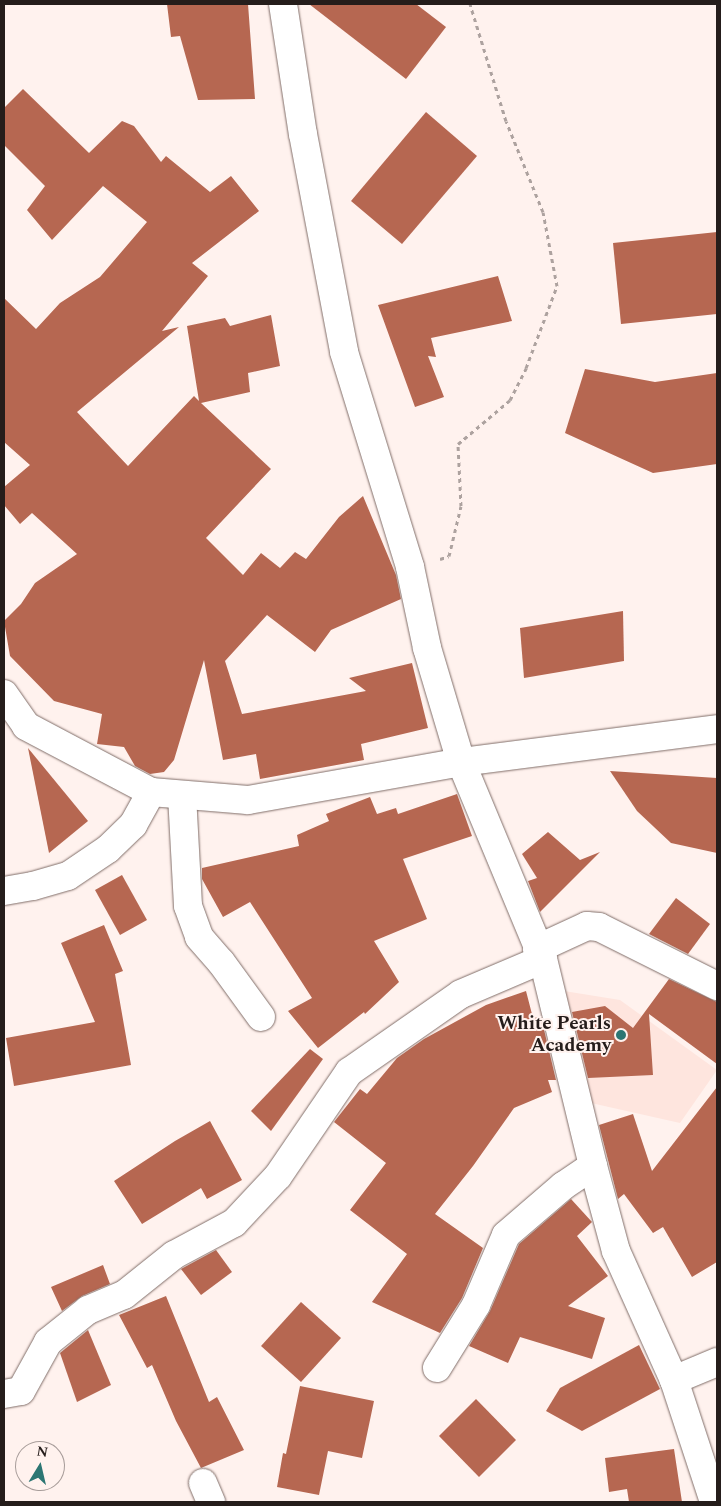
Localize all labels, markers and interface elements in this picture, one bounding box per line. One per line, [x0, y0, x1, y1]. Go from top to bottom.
place label: White Pearls Academy [497, 1013, 611, 1057]
marker: White Pearls Academy [615, 1029, 627, 1041]
text: N [35, 1440, 50, 1463]
north arrow [15, 1441, 65, 1491]

